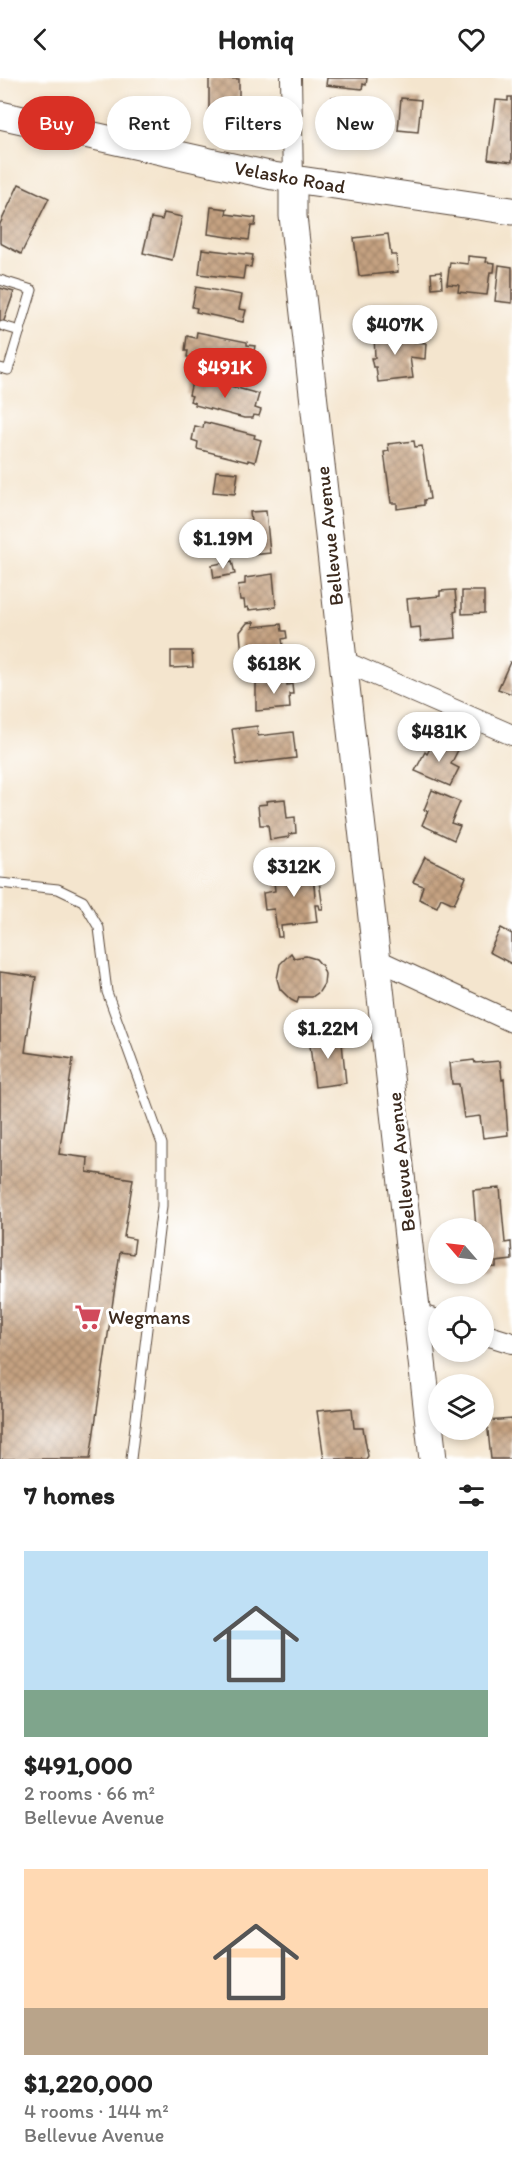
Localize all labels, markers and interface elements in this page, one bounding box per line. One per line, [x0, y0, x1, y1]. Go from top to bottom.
icon: back [24, 23, 57, 56]
text: Homiq [218, 23, 294, 56]
icon: heart [455, 23, 488, 56]
chip: Buy [18, 96, 95, 150]
chip: Rent [107, 96, 191, 150]
chip: Filters [203, 96, 303, 150]
chip: New [315, 96, 395, 150]
street label: Velasko Road [232, 155, 348, 199]
pin: $407K [353, 305, 437, 356]
text: $407K [366, 312, 424, 336]
pin: $491K [183, 348, 267, 399]
text: $491K [198, 355, 252, 379]
street label: Bellevue Avenue [310, 465, 348, 607]
pin: $1.19M [174, 519, 272, 570]
text: $1.19M [193, 526, 253, 550]
pin: $618K [232, 644, 316, 695]
text: $618K [247, 651, 301, 675]
pin: $481K [397, 712, 481, 763]
text: $481K [411, 719, 467, 743]
pin: $312K [252, 847, 336, 898]
text: $312K [267, 854, 321, 878]
pin: $1.22M [279, 1009, 377, 1060]
text: $1.22M [297, 1016, 359, 1040]
street label: Bellevue Avenue [382, 1091, 420, 1233]
north arrow [428, 1218, 494, 1284]
map controls [428, 1218, 494, 1440]
button: locate [428, 1296, 494, 1362]
supermarket icon: Wegmans [73, 1302, 103, 1332]
place label: Wegmans [108, 1305, 190, 1329]
button: layers [428, 1374, 494, 1440]
text: 7 homes [24, 1479, 115, 1511]
icon: filters [455, 1479, 488, 1512]
icon: home [202, 1590, 310, 1698]
text: $491,000 [24, 1749, 133, 1781]
text: 2 rooms · 66 m² [24, 1781, 155, 1805]
text: Bellevue Avenue [24, 1805, 164, 1829]
icon: home [202, 1908, 310, 2016]
text: $1,220,000 [24, 2067, 153, 2099]
text: 4 rooms · 144 m² [24, 2099, 169, 2123]
text: Bellevue Avenue [24, 2123, 164, 2147]

